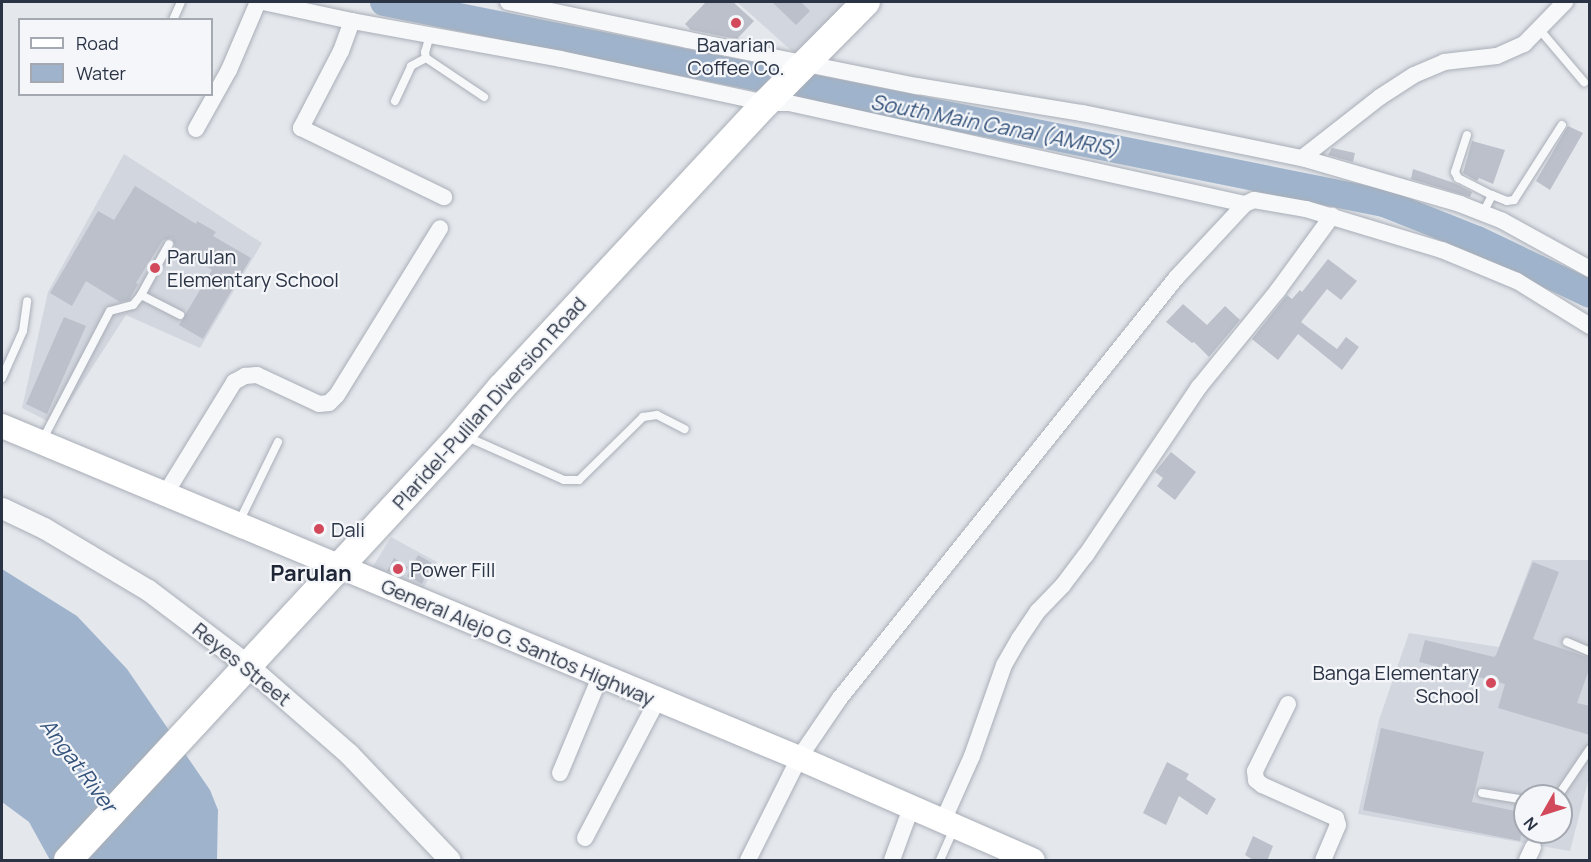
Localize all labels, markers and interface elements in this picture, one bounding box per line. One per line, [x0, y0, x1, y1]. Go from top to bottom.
marker: Bavarian Coffee Co. [729, 16, 743, 30]
legend [18, 18, 213, 96]
text: Road [76, 31, 119, 55]
place label: Bavarian Coffee Co. [687, 33, 785, 80]
text: Water [76, 61, 126, 85]
water label: South Main Canal (AMRIS) [869, 89, 1121, 161]
place label: Parulan Elementary School [167, 244, 339, 291]
marker: Parulan Elementary School [148, 261, 162, 275]
street label: Plaridel-Pulilan Diversion Road [387, 292, 591, 514]
place label: Dali [331, 517, 365, 541]
marker: Dali [312, 522, 326, 536]
place label: Power Fill [410, 557, 495, 581]
district label: Parulan [270, 561, 352, 587]
marker: Power Fill [391, 562, 405, 576]
street label: General Alejo G. Santos Highway [378, 573, 658, 711]
street label: Reyes Street [188, 617, 296, 711]
place label: Banga Elementary School [1312, 660, 1479, 707]
marker: Banga Elementary School [1484, 676, 1498, 690]
water label: Angat River [36, 713, 122, 817]
north arrow [1513, 784, 1573, 844]
text: N [1518, 813, 1543, 835]

